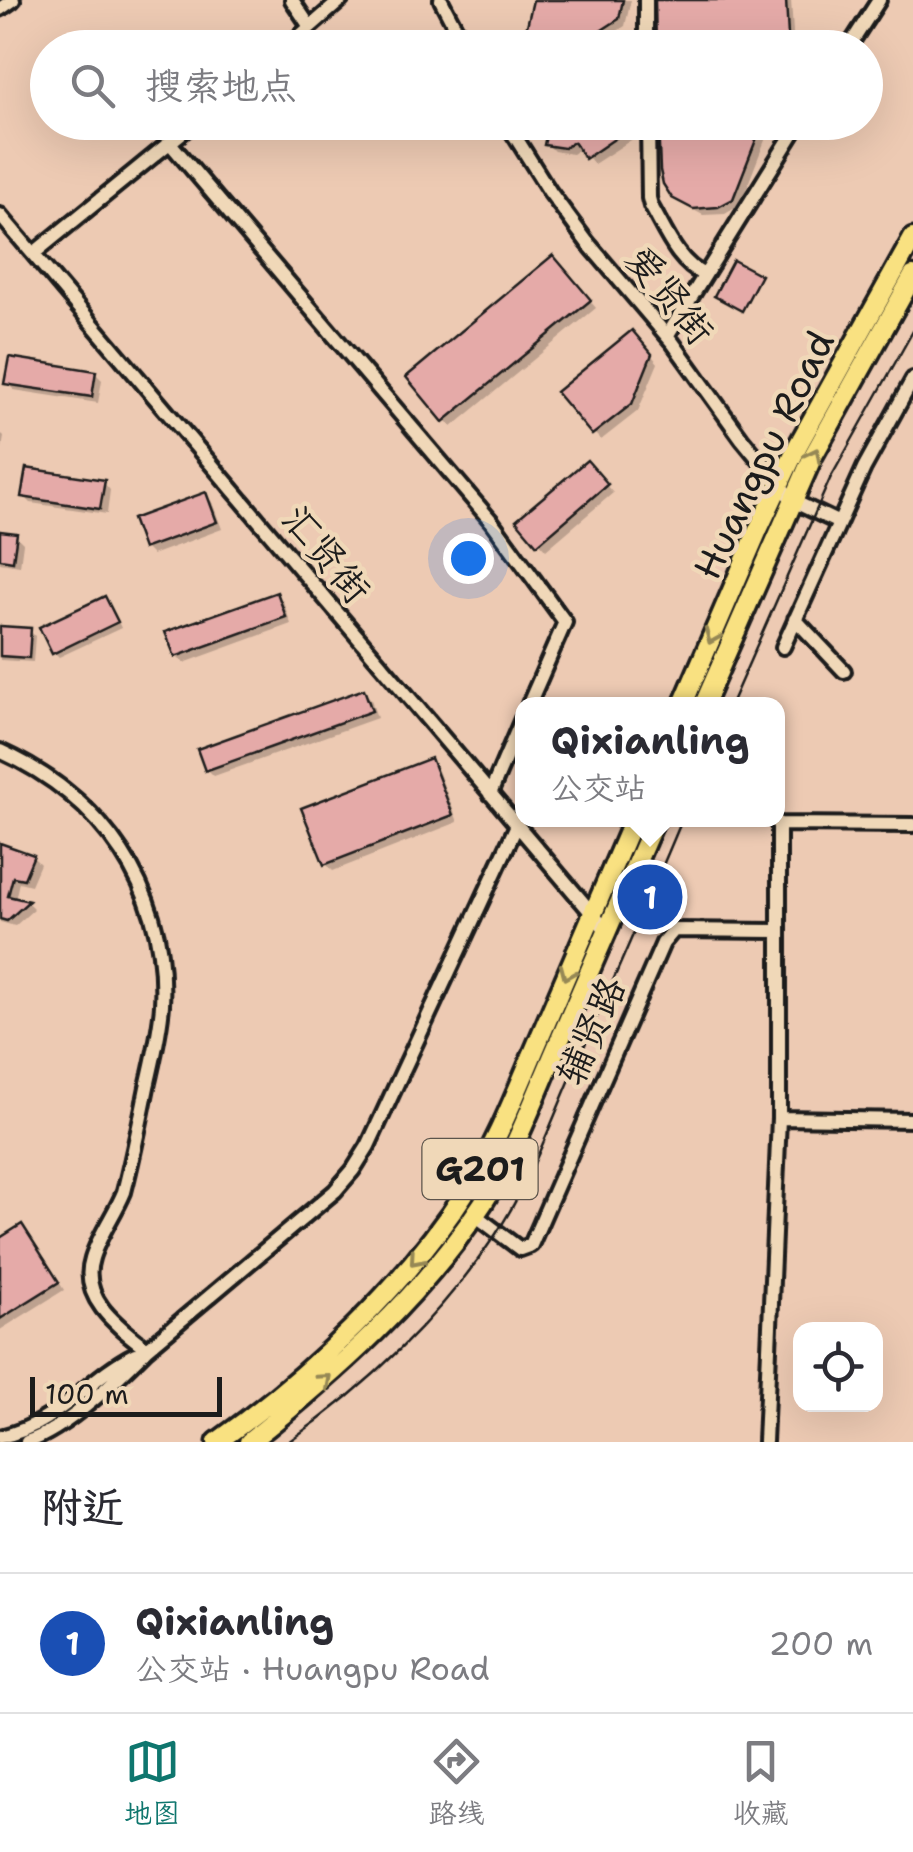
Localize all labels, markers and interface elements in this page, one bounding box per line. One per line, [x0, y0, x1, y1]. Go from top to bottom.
search box [30, 30, 883, 140]
icon: search [65, 58, 120, 113]
text: 搜索地点 [145, 60, 297, 111]
street label: 爱贤街 [615, 234, 726, 355]
street label: Huangpu Road [681, 322, 846, 588]
one-way arrow [802, 447, 822, 465]
street label: 汇贤街 [270, 494, 383, 614]
your location [443, 533, 494, 584]
one-way arrow [704, 627, 724, 645]
popup [515, 697, 785, 827]
text: Qixianling [551, 715, 749, 766]
text: 公交站 [551, 766, 647, 809]
pin: 1 [618, 860, 682, 934]
one-way arrow [559, 963, 579, 981]
street label: 辅贤路 [544, 968, 637, 1093]
road number: G201 [422, 1139, 538, 1199]
one-way arrow [409, 1247, 427, 1266]
map controls [793, 1322, 883, 1412]
button: locate [793, 1322, 883, 1412]
scale bar [30, 1372, 222, 1416]
one-way arrow [313, 1373, 331, 1391]
text: 100 m [45, 1375, 129, 1413]
text: 附近 [40, 1479, 124, 1535]
text: Qixianling [135, 1596, 334, 1647]
text: 1 [65, 1622, 80, 1665]
text: 200 m [769, 1622, 873, 1665]
text: 公交站 · Huangpu Road [135, 1647, 490, 1690]
tab: 地图 [124, 1734, 180, 1832]
tab: 路线 [428, 1734, 485, 1832]
tab: 收藏 [733, 1734, 789, 1832]

